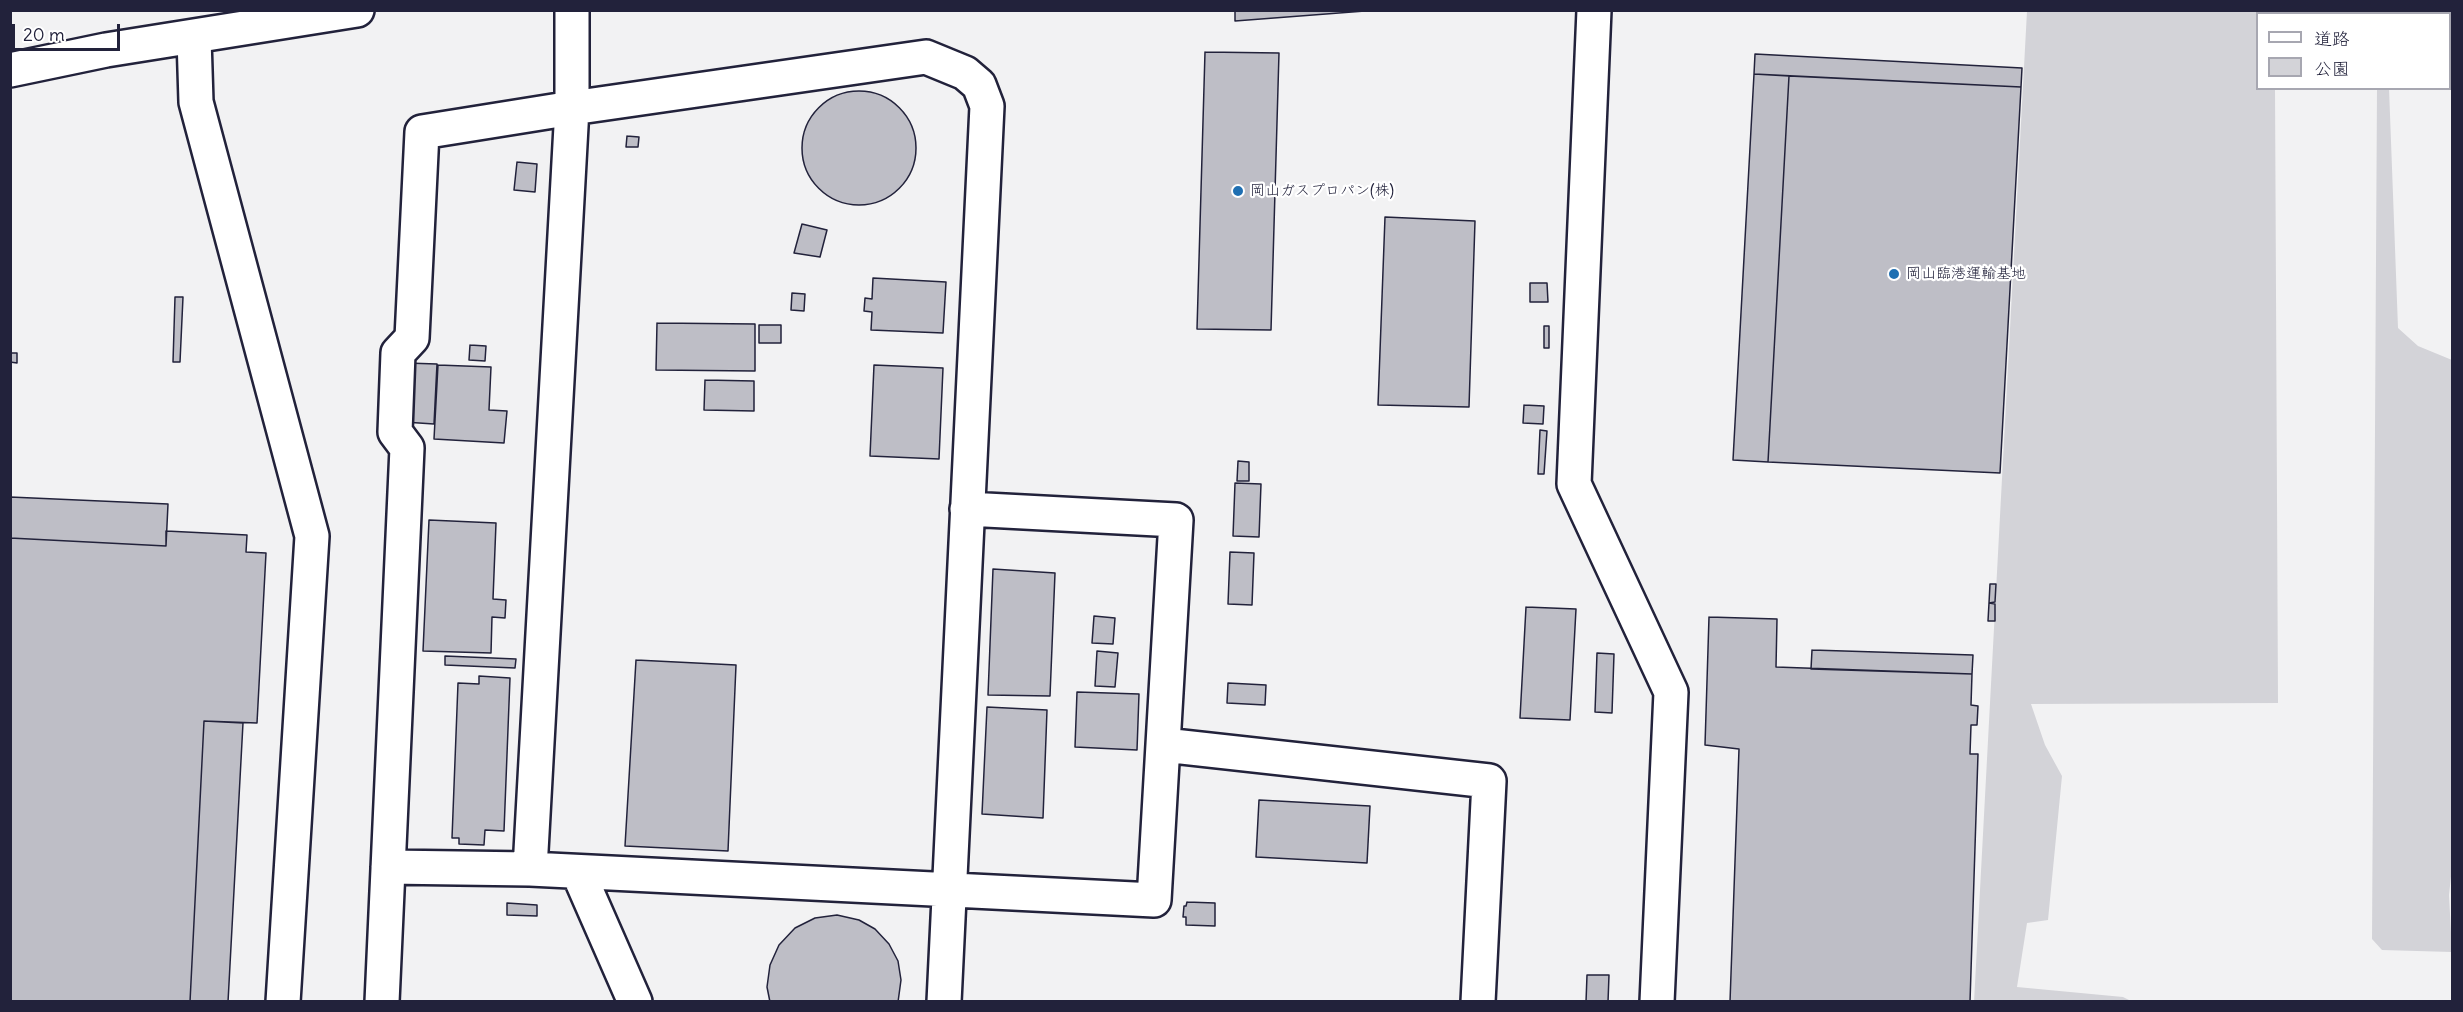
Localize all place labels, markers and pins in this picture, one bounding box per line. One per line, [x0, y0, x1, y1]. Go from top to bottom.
place label: 岡山ガスプロパン(株) [1250, 182, 1394, 200]
marker: 岡山ガスプロパン(株) [1231, 184, 1245, 198]
place label: 岡山臨港運輸基地 [1906, 265, 2026, 283]
marker: 岡山臨港運輸基地 [1887, 267, 1901, 281]

